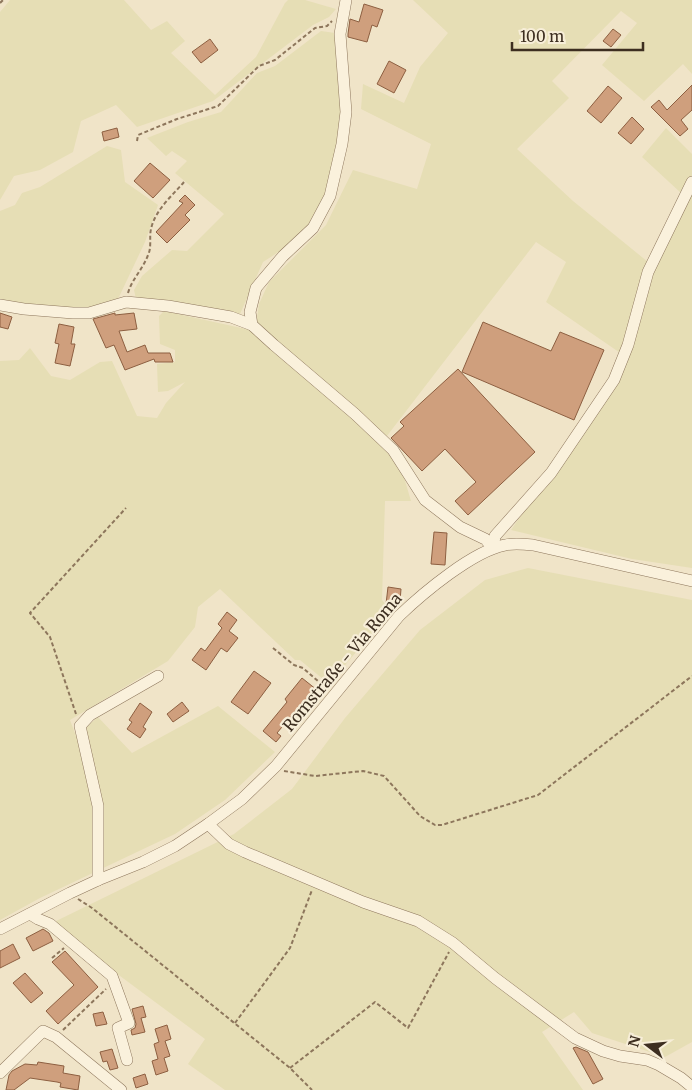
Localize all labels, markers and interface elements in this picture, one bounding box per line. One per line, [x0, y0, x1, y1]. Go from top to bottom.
scale bar [512, 20, 643, 52]
text: 100 m [520, 27, 564, 46]
street label: Romstraße - Via Roma [278, 588, 406, 735]
north arrow [622, 1020, 672, 1070]
text: N [624, 1034, 645, 1049]

